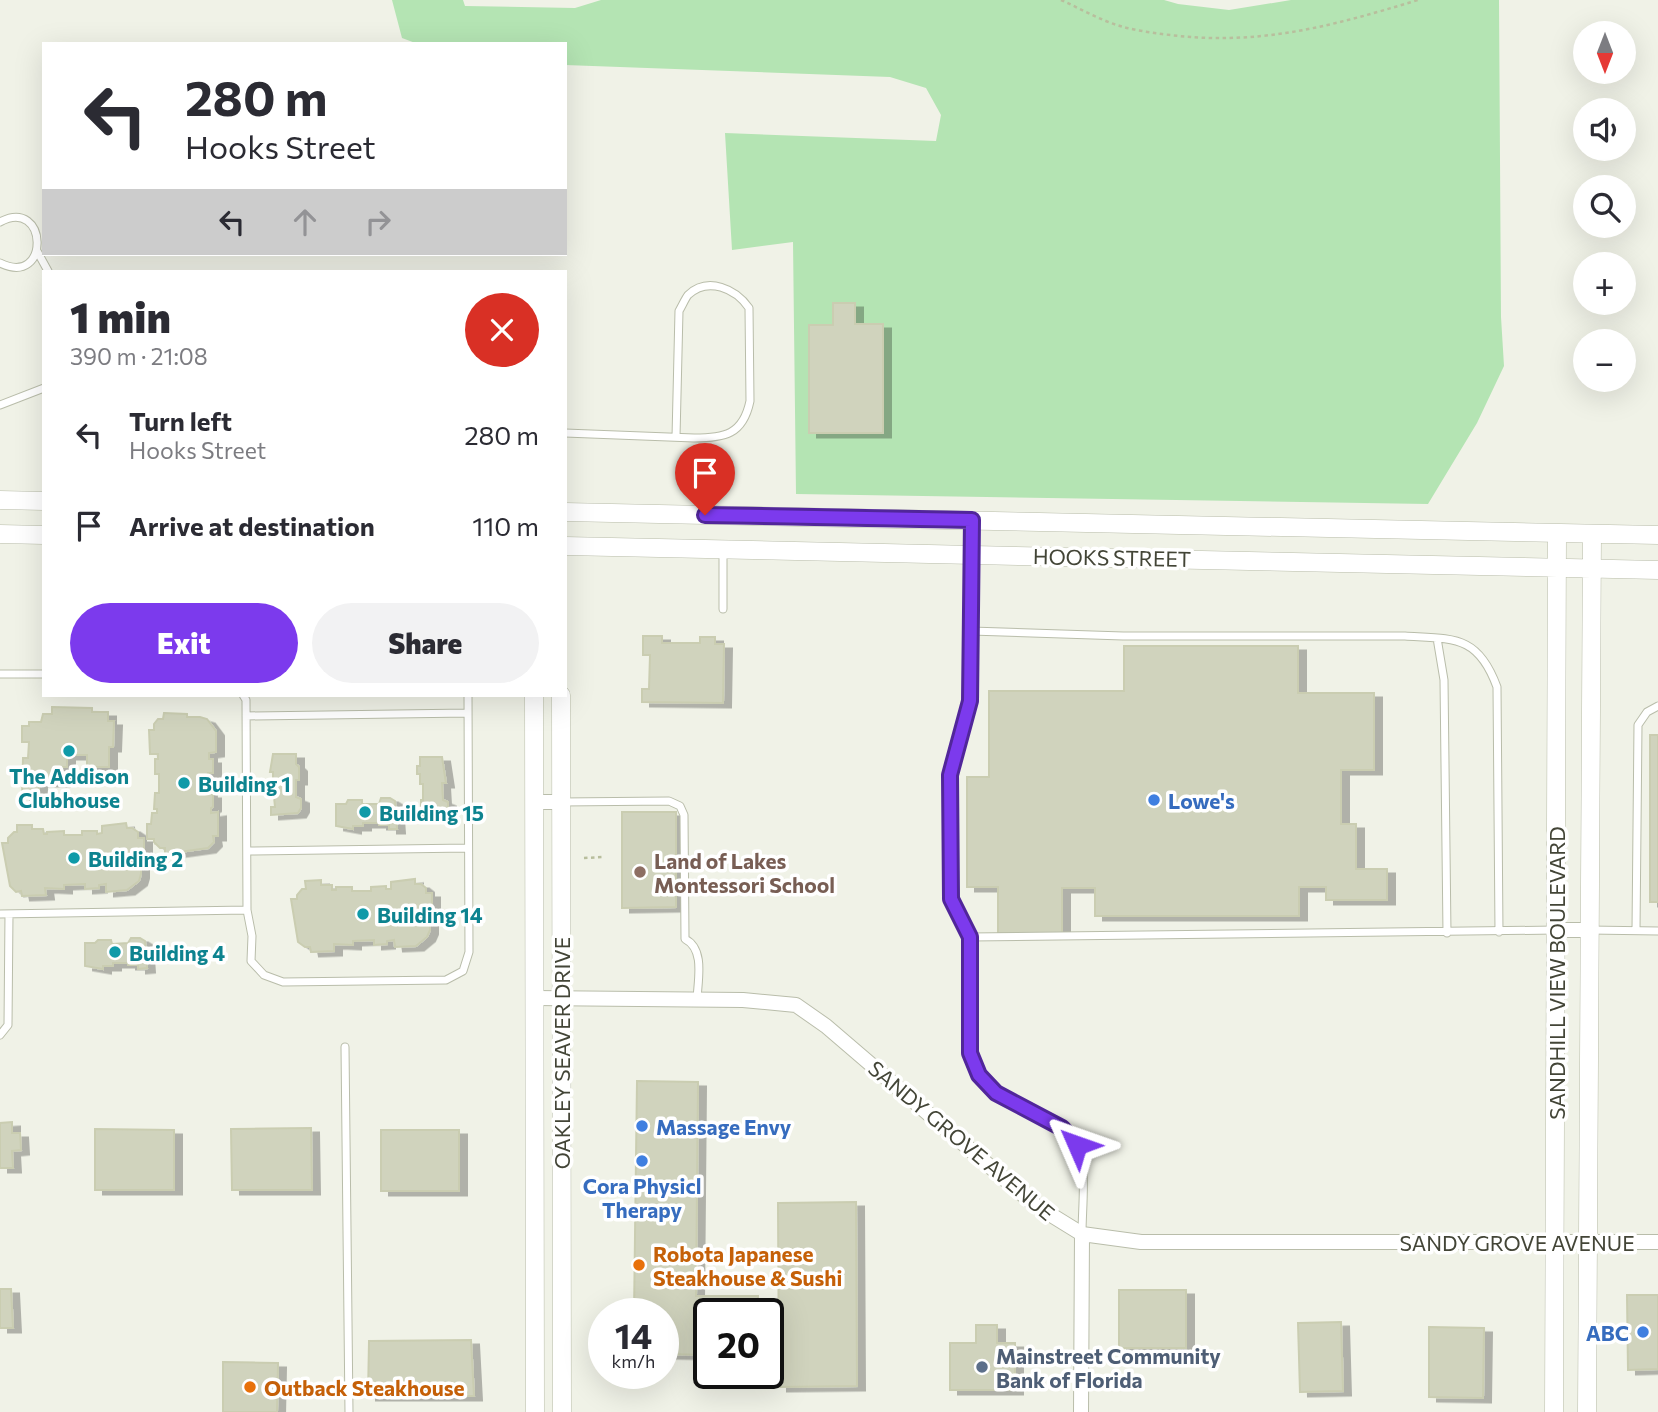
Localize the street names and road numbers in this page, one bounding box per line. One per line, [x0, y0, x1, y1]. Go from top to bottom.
street label: HOOKS STREET [1033, 543, 1191, 571]
street label: SANDHILL VIEW BOULEVARD [1544, 826, 1569, 1120]
street label: OAKLEY SEAVER DRIVE [549, 937, 574, 1169]
street label: SANDY GROVE AVENUE [864, 1055, 1060, 1225]
street label: SANDY GROVE AVENUE [1399, 1230, 1635, 1255]

